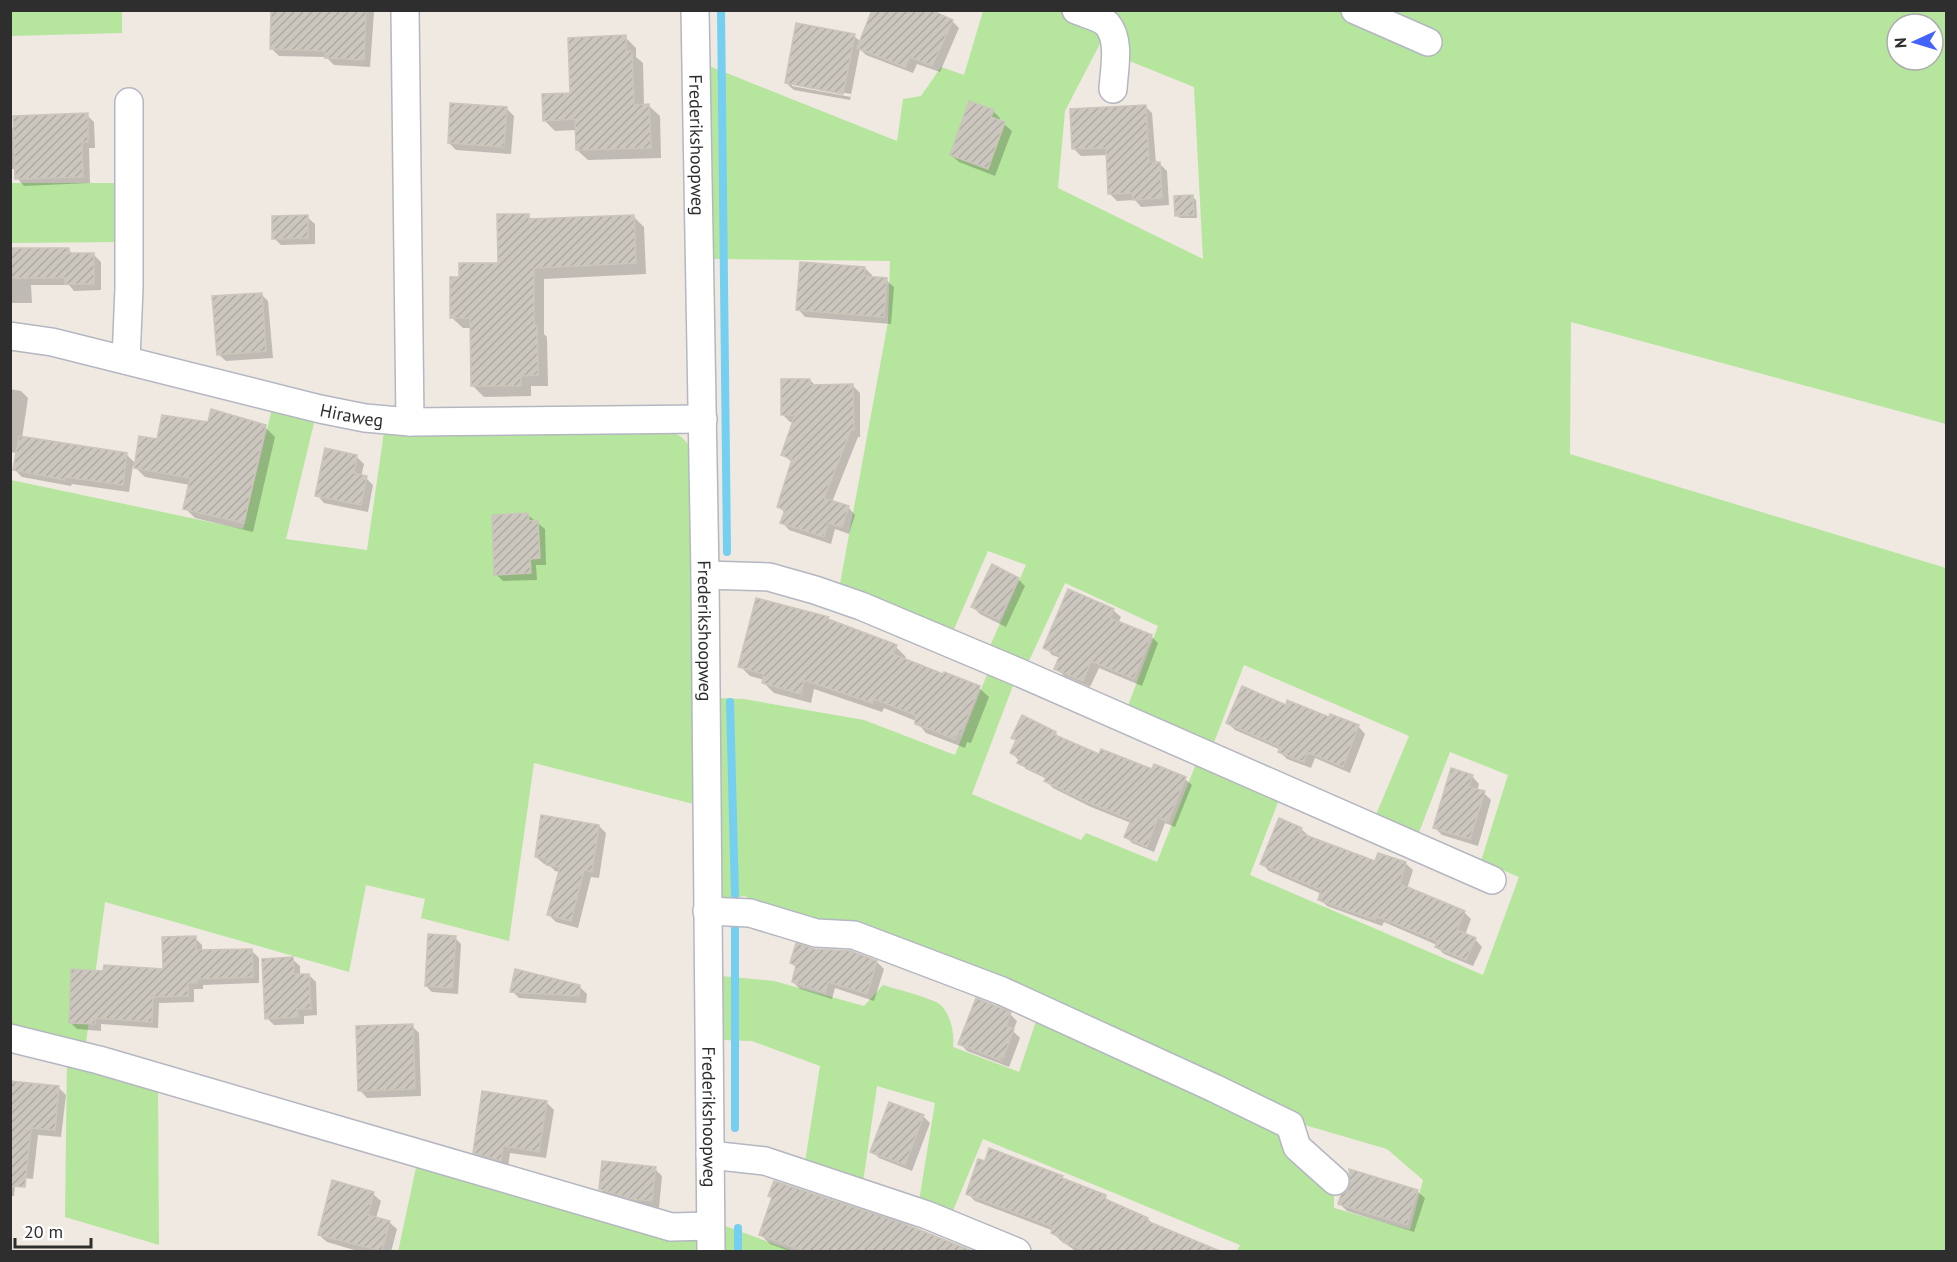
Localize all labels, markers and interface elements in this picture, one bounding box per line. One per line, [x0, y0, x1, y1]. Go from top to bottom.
north arrow [1885, 12, 1945, 72]
text: N [1890, 37, 1910, 49]
street label: Frederikshoopweg [685, 74, 710, 216]
street label: Hiraweg [318, 398, 384, 431]
street label: Frederikshoopweg [693, 560, 718, 702]
street label: Frederikshoopweg [698, 1046, 722, 1187]
scale bar [15, 1211, 92, 1249]
text: 20 m [24, 1220, 63, 1243]

